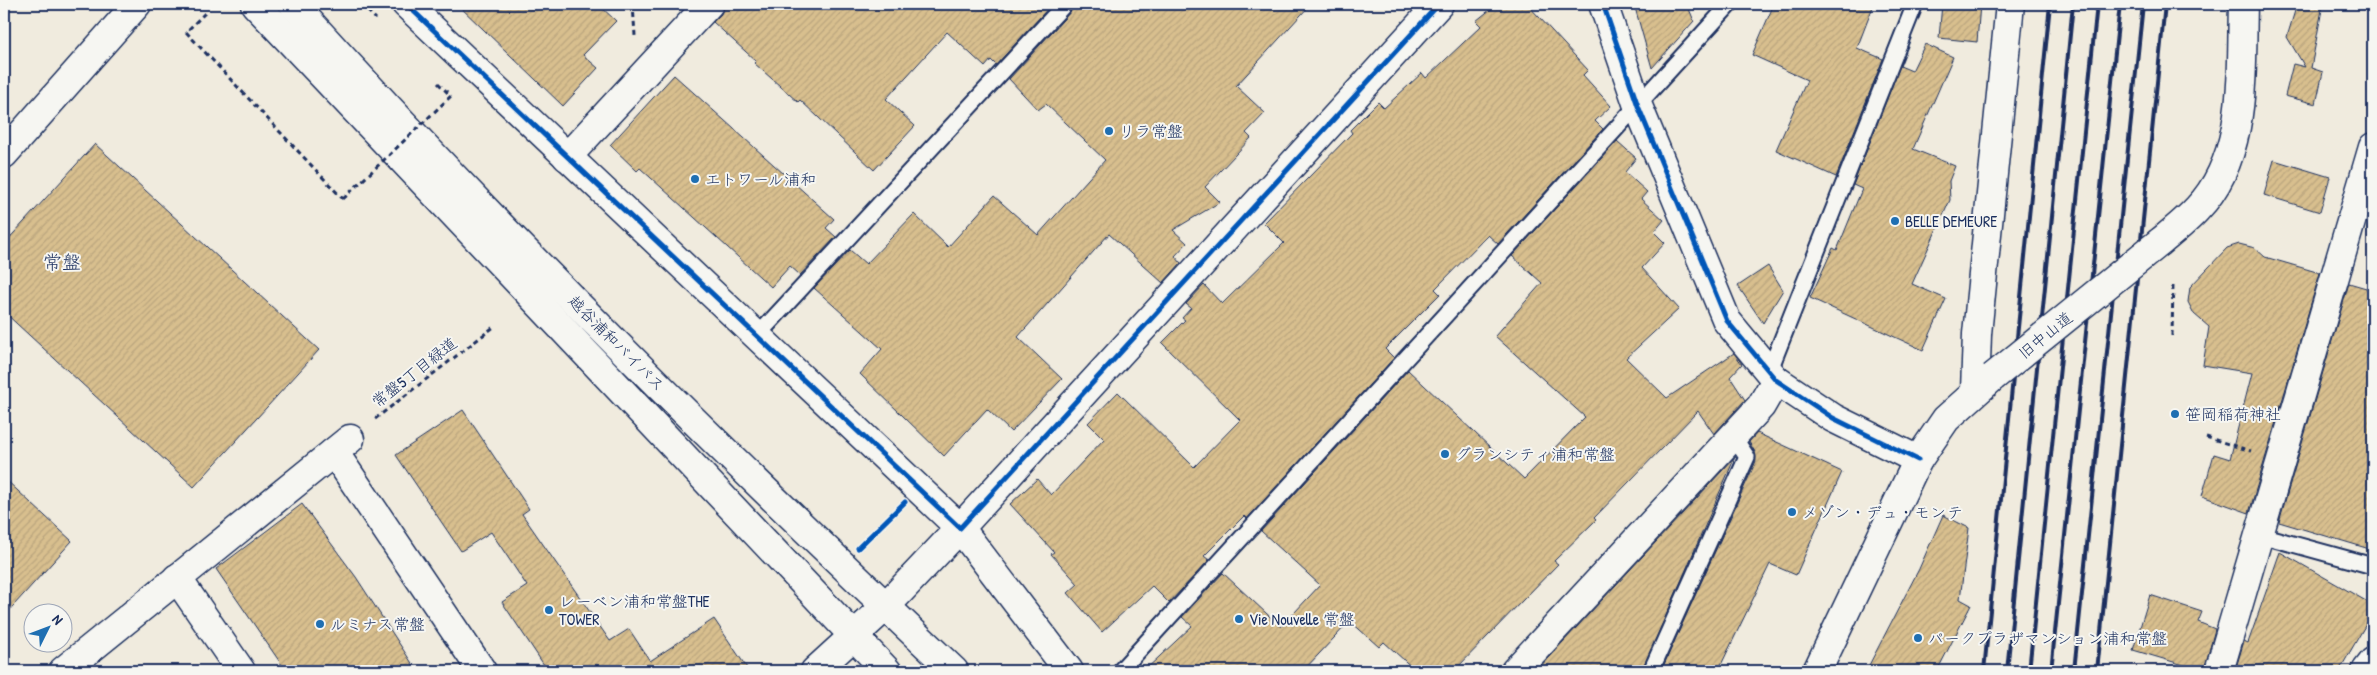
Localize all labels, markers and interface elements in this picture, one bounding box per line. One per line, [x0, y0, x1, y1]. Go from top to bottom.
place label: リラ常盤 [1119, 120, 1183, 142]
marker: リラ常盤 [1103, 125, 1115, 137]
place label: エトワール浦和 [705, 168, 816, 190]
marker: エトワール浦和 [689, 173, 701, 185]
place label: BELLE DEMEURE [1905, 210, 1997, 232]
marker: BELLE DEMEURE [1889, 215, 1901, 227]
district label: 常盤 [43, 249, 81, 275]
street label: 越谷浦和バイパス [564, 290, 670, 396]
street label: 旧中山道 [2013, 306, 2077, 364]
street label: 常盤5丁目緑道 [367, 332, 461, 412]
place label: 笹岡稲荷神社 [2185, 403, 2281, 425]
marker: 笹岡稲荷神社 [2169, 408, 2181, 420]
place label: グランシティ浦和常盤 [1455, 443, 1615, 465]
marker: グランシティ浦和常盤 [1439, 448, 1451, 460]
place label: メゾン・デュ・モンテ [1802, 501, 1963, 523]
marker: メゾン・デュ・モンテ [1786, 506, 1798, 518]
place label: レーベン浦和常盤THE TOWER [559, 590, 710, 630]
north arrow [22, 602, 72, 652]
marker: レーベン浦和常盤THE TOWER [543, 604, 555, 616]
place label: Vie Nouvelle 常盤 [1249, 608, 1355, 630]
text: N [48, 610, 68, 628]
place label: ルミナス常盤 [330, 613, 425, 635]
marker: Vie Nouvelle 常盤 [1233, 613, 1245, 625]
marker: ルミナス常盤 [314, 618, 326, 630]
place label: パークプラザマンション浦和常盤 [1928, 627, 2167, 649]
marker: パークプラザマンション浦和常盤 [1912, 632, 1924, 644]

